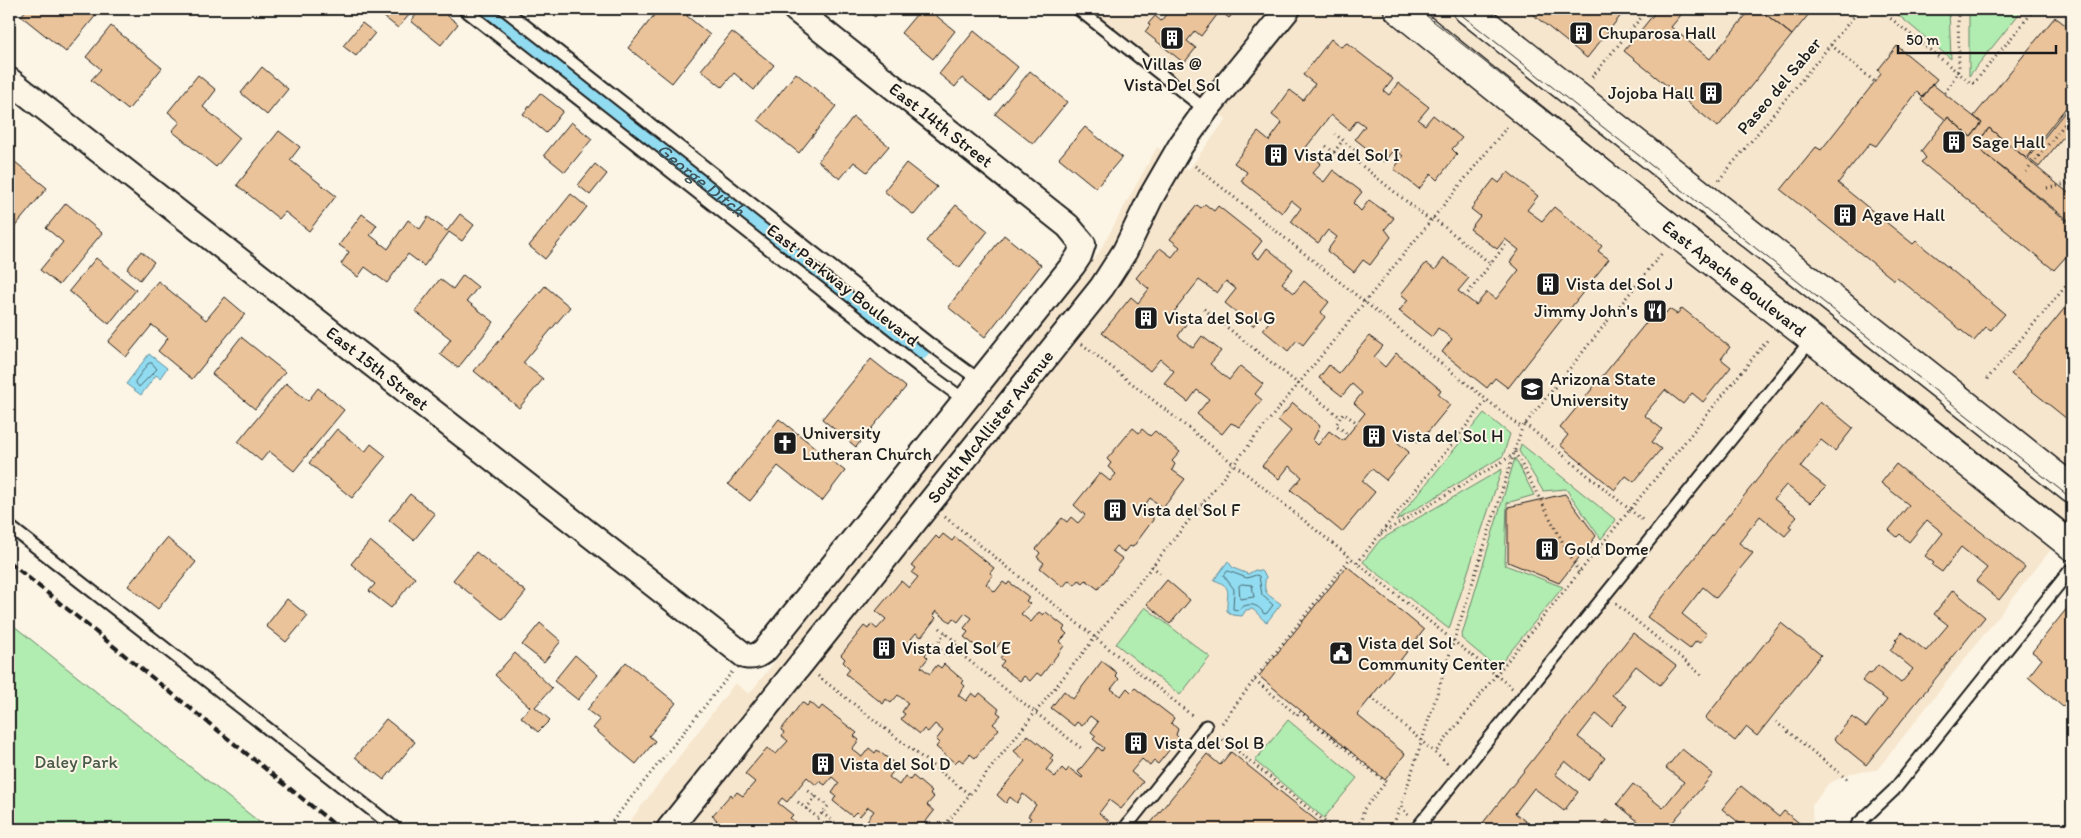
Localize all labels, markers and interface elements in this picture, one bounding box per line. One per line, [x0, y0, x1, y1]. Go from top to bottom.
building icon: Chuparosa Hall [1568, 20, 1594, 46]
place label: Chuparosa Hall [1598, 22, 1716, 44]
scale bar [1898, 22, 2056, 54]
building icon: Villas @ Vista Del Sol [1159, 25, 1185, 51]
text: 50 m [1906, 31, 1939, 49]
street label: Paseo del Saber [1732, 33, 1826, 139]
place label: Villas @ Vista Del Sol [1124, 53, 1220, 96]
street label: East 14th Street [885, 78, 997, 172]
building icon: Jojoba Hall [1698, 80, 1724, 106]
place label: Jojoba Hall [1608, 82, 1694, 104]
building icon: Sage Hall [1941, 129, 1967, 155]
place label: Sage Hall [1972, 131, 2045, 153]
water label: George Ditch [652, 138, 750, 222]
building icon: Vista del Sol I [1263, 142, 1289, 168]
place label: Vista del Sol I [1294, 144, 1400, 166]
building icon: Agave Hall [1832, 202, 1858, 228]
place label: Agave Hall [1862, 204, 1945, 226]
street label: East Apache Boulevard [1658, 215, 1811, 342]
street label: East Parkway Boulevard [763, 219, 924, 351]
building icon: Vista del Sol J [1535, 271, 1561, 297]
place label: Vista del Sol J [1566, 273, 1673, 295]
restaurant icon: Jimmy John's [1642, 298, 1668, 324]
place label: Jimmy John's [1534, 300, 1638, 322]
building icon: Vista del Sol G [1133, 305, 1159, 331]
place label: Vista del Sol G [1164, 307, 1275, 329]
street label: East 15th Street [322, 321, 434, 416]
street label: South McAllister Avenue [923, 345, 1058, 508]
place label: Arizona State University [1550, 368, 1656, 411]
school or university icon: Arizona State University [1519, 376, 1545, 402]
place label: University Lutheran Church [802, 422, 932, 465]
building icon: Vista del Sol H [1361, 423, 1387, 449]
place label: Vista del Sol H [1392, 425, 1503, 447]
church icon: University Lutheran Church [772, 430, 798, 456]
building icon: Vista del Sol F [1102, 497, 1128, 523]
place label: Vista del Sol F [1132, 499, 1241, 521]
building icon: Gold Dome [1534, 536, 1560, 562]
place label: Gold Dome [1564, 538, 1649, 560]
place label: Vista del Sol Community Center [1358, 632, 1505, 675]
building icon: Vista del Sol E [871, 635, 897, 661]
place label: Vista del Sol E [902, 637, 1011, 659]
public building icon: Vista del Sol Community Center [1328, 640, 1354, 666]
building icon: Vista del Sol B [1123, 730, 1149, 756]
place label: Vista del Sol B [1154, 732, 1264, 754]
park label: Daley Park [34, 751, 118, 773]
building icon: Vista del Sol D [810, 751, 836, 777]
place label: Vista del Sol D [840, 753, 950, 775]

